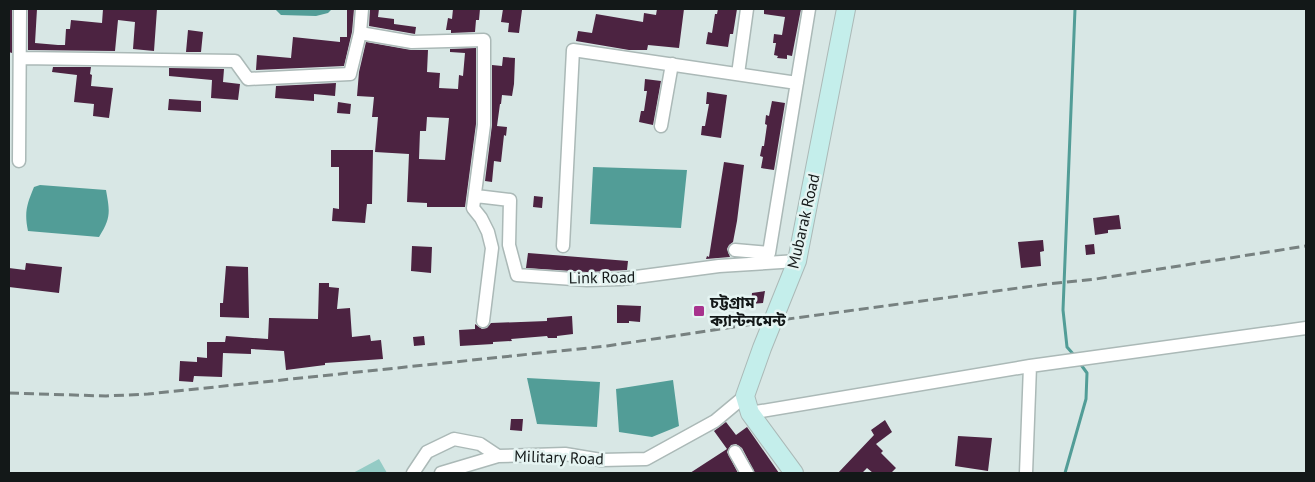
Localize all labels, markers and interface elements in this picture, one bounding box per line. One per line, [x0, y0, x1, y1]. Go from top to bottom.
street label: Mubarak Road [782, 172, 824, 270]
street label: Link Road [569, 266, 635, 288]
place label: চট্টগ্রাম ক্যান্টনমেন্ট [709, 292, 786, 330]
marker: চট্টগ্রাম ক্যান্টনমেন্ট [692, 304, 706, 318]
street label: Military Road [514, 445, 604, 469]

